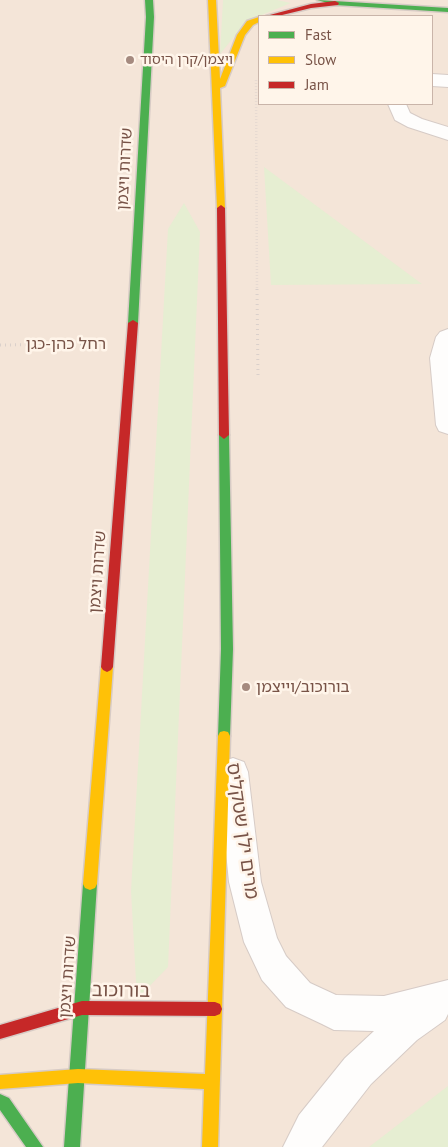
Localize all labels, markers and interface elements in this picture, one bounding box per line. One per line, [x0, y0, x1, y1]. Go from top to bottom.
legend [258, 15, 433, 105]
text: Fast [305, 25, 332, 44]
text: Slow [305, 50, 336, 69]
place label: ויצמן/קרן היסוד [140, 52, 233, 68]
marker: ויצמן/קרן היסוד [124, 54, 136, 66]
text: Jam [305, 75, 329, 94]
street label: שדרות ויצמן [113, 127, 137, 211]
street label: רחל כהן-כגן [26, 334, 106, 354]
street label: שדרות ויצמן [86, 530, 110, 614]
place label: בורוכוב/וייצמן [256, 677, 350, 697]
marker: בורוכוב/וייצמן [240, 681, 252, 693]
street label: מרים ילן שטקליס [221, 761, 263, 901]
street label: שדרות ויצמן [56, 935, 80, 1019]
street label: בורוכוב [92, 979, 150, 1003]

